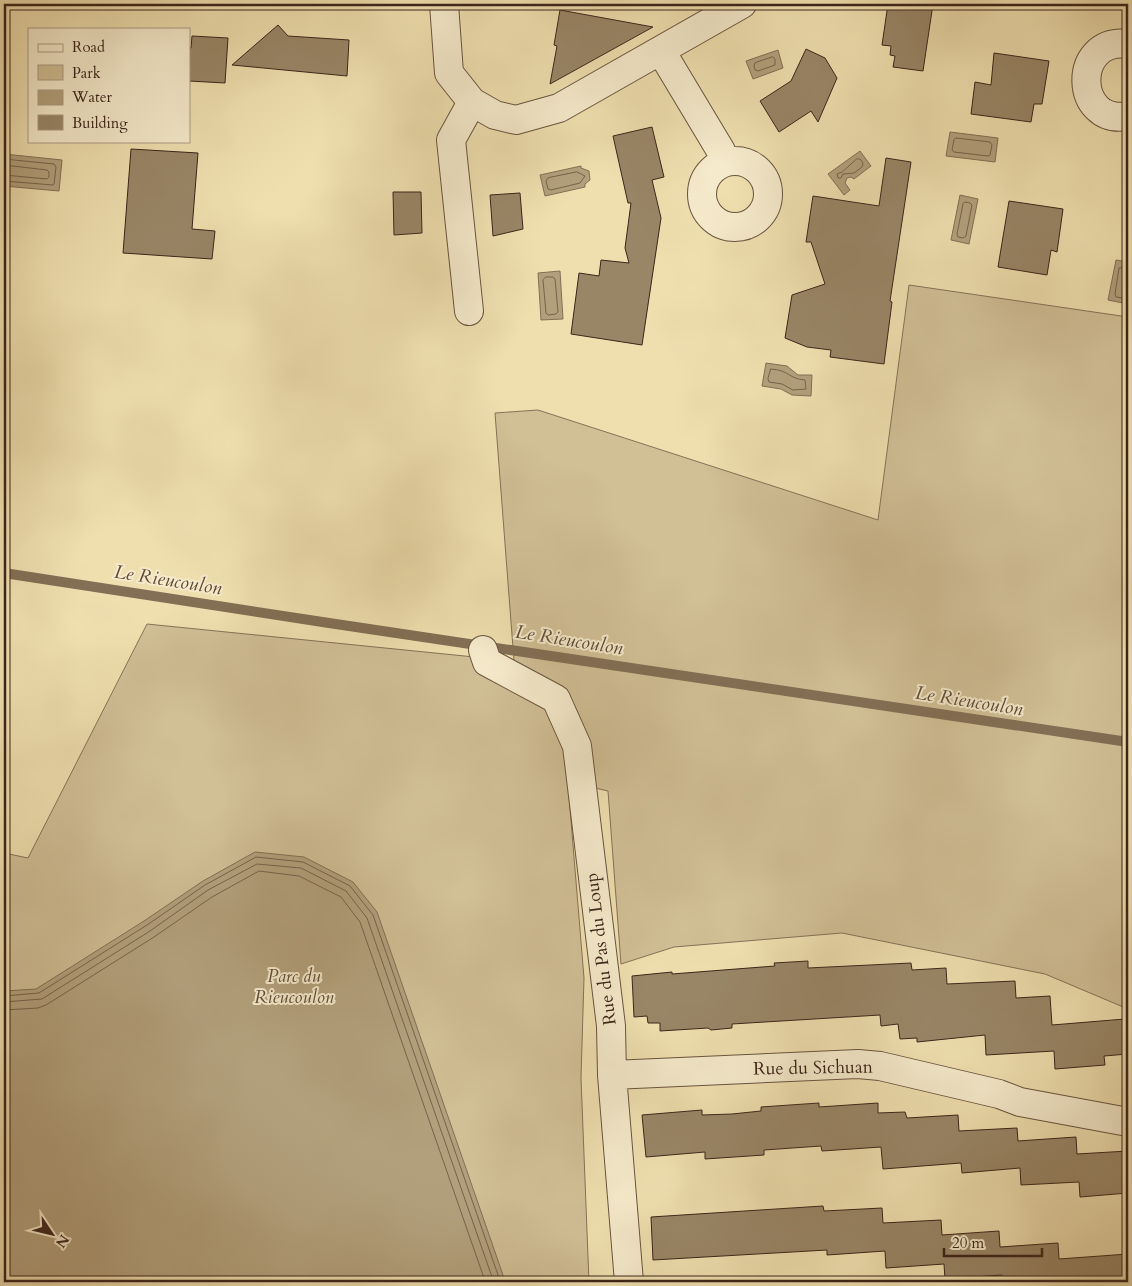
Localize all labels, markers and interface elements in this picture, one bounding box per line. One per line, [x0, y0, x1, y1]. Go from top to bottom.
legend [28, 28, 190, 142]
text: Road [72, 37, 105, 57]
text: Park [72, 63, 101, 83]
text: Water [71, 87, 113, 107]
text: Building [72, 113, 128, 133]
water label: Le Rieucoulon [112, 559, 224, 601]
water label: Le Rieucoulon [513, 619, 625, 661]
water label: Le Rieucoulon [913, 680, 1025, 722]
street label: Rue du Pas du Loup [579, 871, 623, 1027]
park label: Parc du Rieucoulon [254, 964, 334, 1010]
street label: Rue du Sichuan [753, 1054, 874, 1082]
north arrow [28, 1208, 78, 1258]
scale bar [944, 1226, 1042, 1258]
text: N [51, 1231, 74, 1252]
text: 20 m [952, 1233, 984, 1253]

